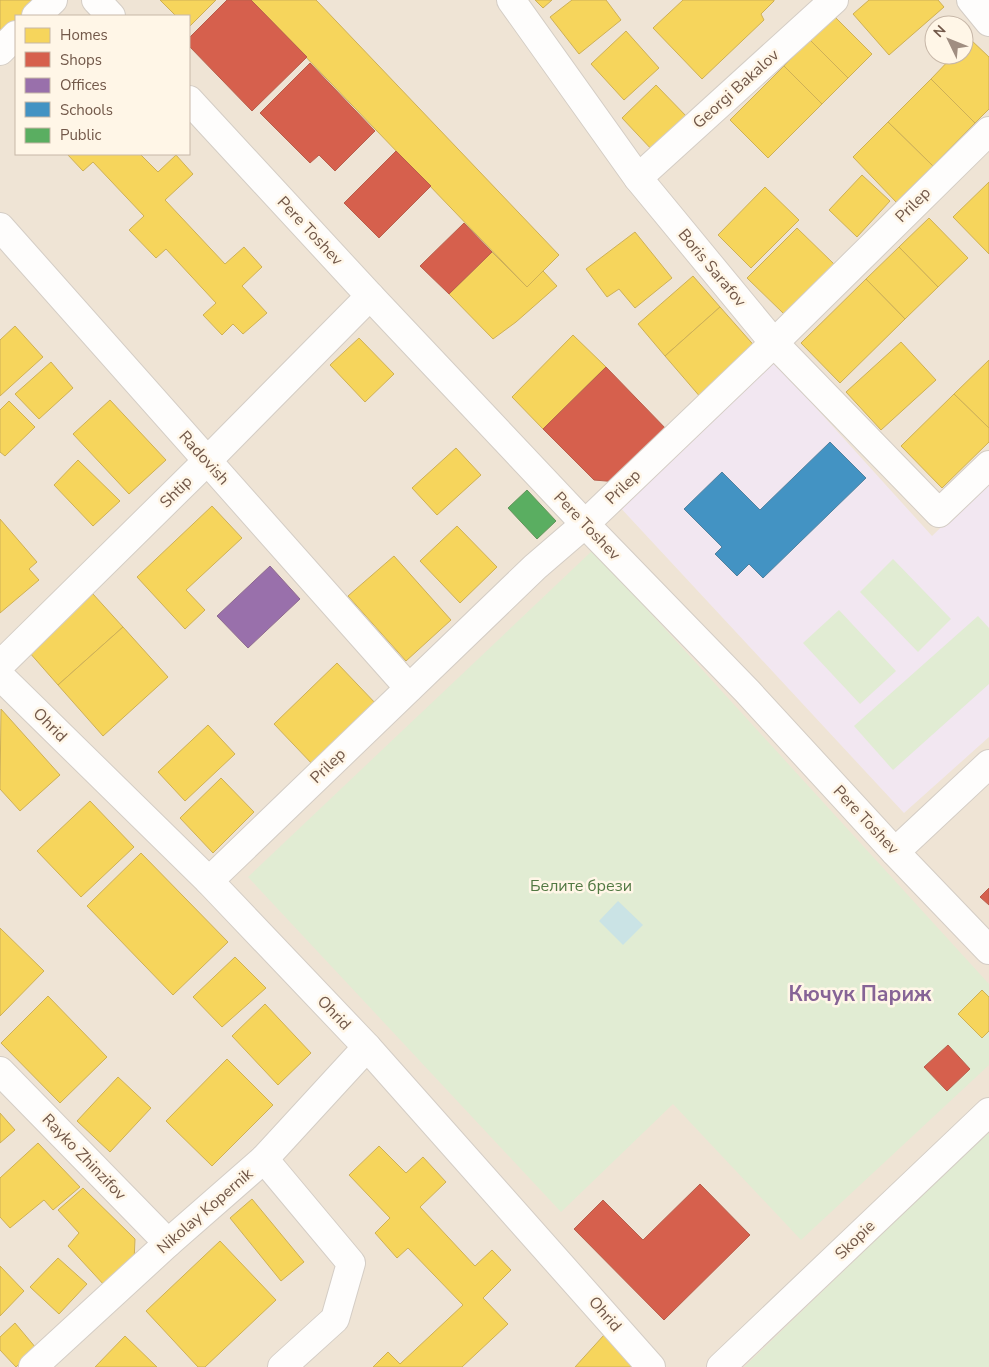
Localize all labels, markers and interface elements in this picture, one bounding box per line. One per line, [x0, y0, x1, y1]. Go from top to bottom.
legend [15, 15, 190, 155]
north arrow [924, 15, 974, 65]
text: N [929, 21, 950, 42]
text: Homes [60, 25, 108, 45]
street label: Georgi Bakalov [688, 44, 785, 134]
text: Shops [60, 50, 102, 70]
text: Offices [60, 75, 107, 95]
text: Schools [60, 100, 113, 120]
text: Public [60, 125, 101, 145]
street label: Prilep [890, 182, 936, 228]
street label: Pere Toshev [272, 192, 348, 271]
street label: Boris Sarafov [673, 224, 752, 312]
street label: Radovish [174, 426, 234, 490]
street label: Prilep [600, 465, 646, 509]
street label: Shtip [155, 471, 197, 513]
street label: Pere Toshev [549, 487, 626, 566]
street label: Ohrid [28, 703, 72, 747]
street label: Prilep [305, 744, 351, 788]
street label: Pere Toshev [828, 781, 904, 860]
park label: Белите брези [530, 875, 632, 897]
district label: Кючук Париж [789, 980, 932, 1008]
street label: Ohrid [312, 991, 356, 1035]
street label: Rayko Zhinzifov [37, 1109, 132, 1206]
street label: Nikolay Kopernik [152, 1162, 259, 1259]
street label: Skopie [830, 1215, 880, 1265]
street label: Ohrid [584, 1292, 626, 1336]

